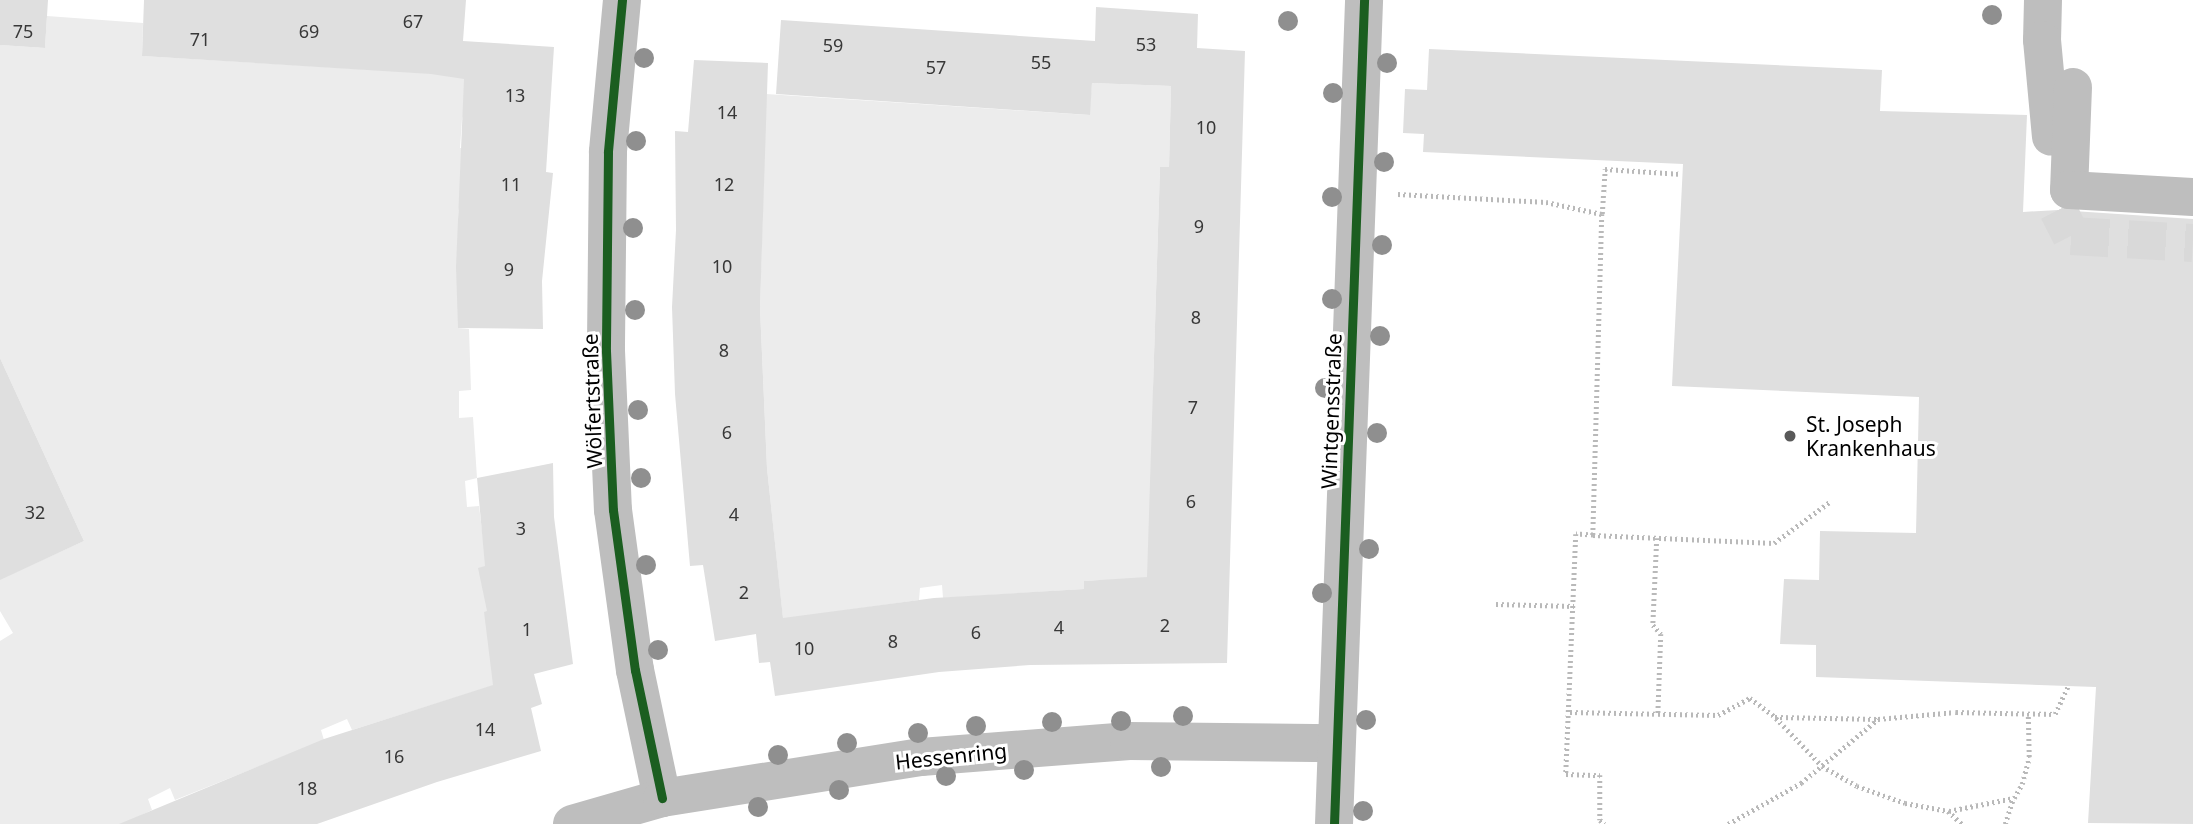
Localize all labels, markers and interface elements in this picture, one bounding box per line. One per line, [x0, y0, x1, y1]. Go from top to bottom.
house number: 67 [403, 10, 423, 32]
house number: 75 [13, 20, 33, 42]
house number: 69 [299, 20, 319, 42]
house number: 71 [190, 28, 210, 50]
house number: 53 [1136, 33, 1156, 55]
house number: 59 [823, 34, 843, 56]
house number: 55 [1031, 51, 1051, 73]
house number: 57 [926, 56, 946, 78]
house number: 13 [505, 84, 525, 106]
house number: 14 [717, 101, 737, 123]
house number: 10 [1196, 116, 1216, 138]
house number: 11 [501, 173, 521, 195]
house number: 12 [714, 173, 734, 195]
house number: 9 [1194, 215, 1204, 237]
house number: 10 [712, 255, 732, 277]
house number: 9 [504, 258, 514, 280]
house number: 8 [1191, 306, 1201, 328]
street label: Wölfertstraße [577, 333, 607, 469]
street label: Wintgensstraße [1316, 333, 1346, 489]
house number: 8 [719, 339, 729, 361]
house number: 7 [1188, 396, 1198, 418]
place label: St. Joseph Krankenhaus [1806, 411, 1936, 461]
house number: 6 [722, 421, 732, 443]
marker: St. Joseph Krankenhaus [1780, 426, 1800, 446]
house number: 6 [1186, 490, 1196, 512]
house number: 32 [25, 501, 45, 523]
house number: 4 [729, 503, 739, 525]
house number: 3 [516, 517, 526, 539]
house number: 2 [739, 581, 749, 603]
house number: 2 [1160, 614, 1170, 636]
house number: 4 [1054, 616, 1064, 638]
house number: 1 [522, 618, 532, 640]
house number: 6 [971, 621, 981, 643]
house number: 8 [888, 630, 898, 652]
house number: 10 [794, 637, 814, 659]
house number: 14 [475, 718, 495, 740]
street label: Hessenring [894, 738, 1008, 774]
house number: 16 [384, 745, 404, 767]
house number: 18 [297, 777, 317, 799]

